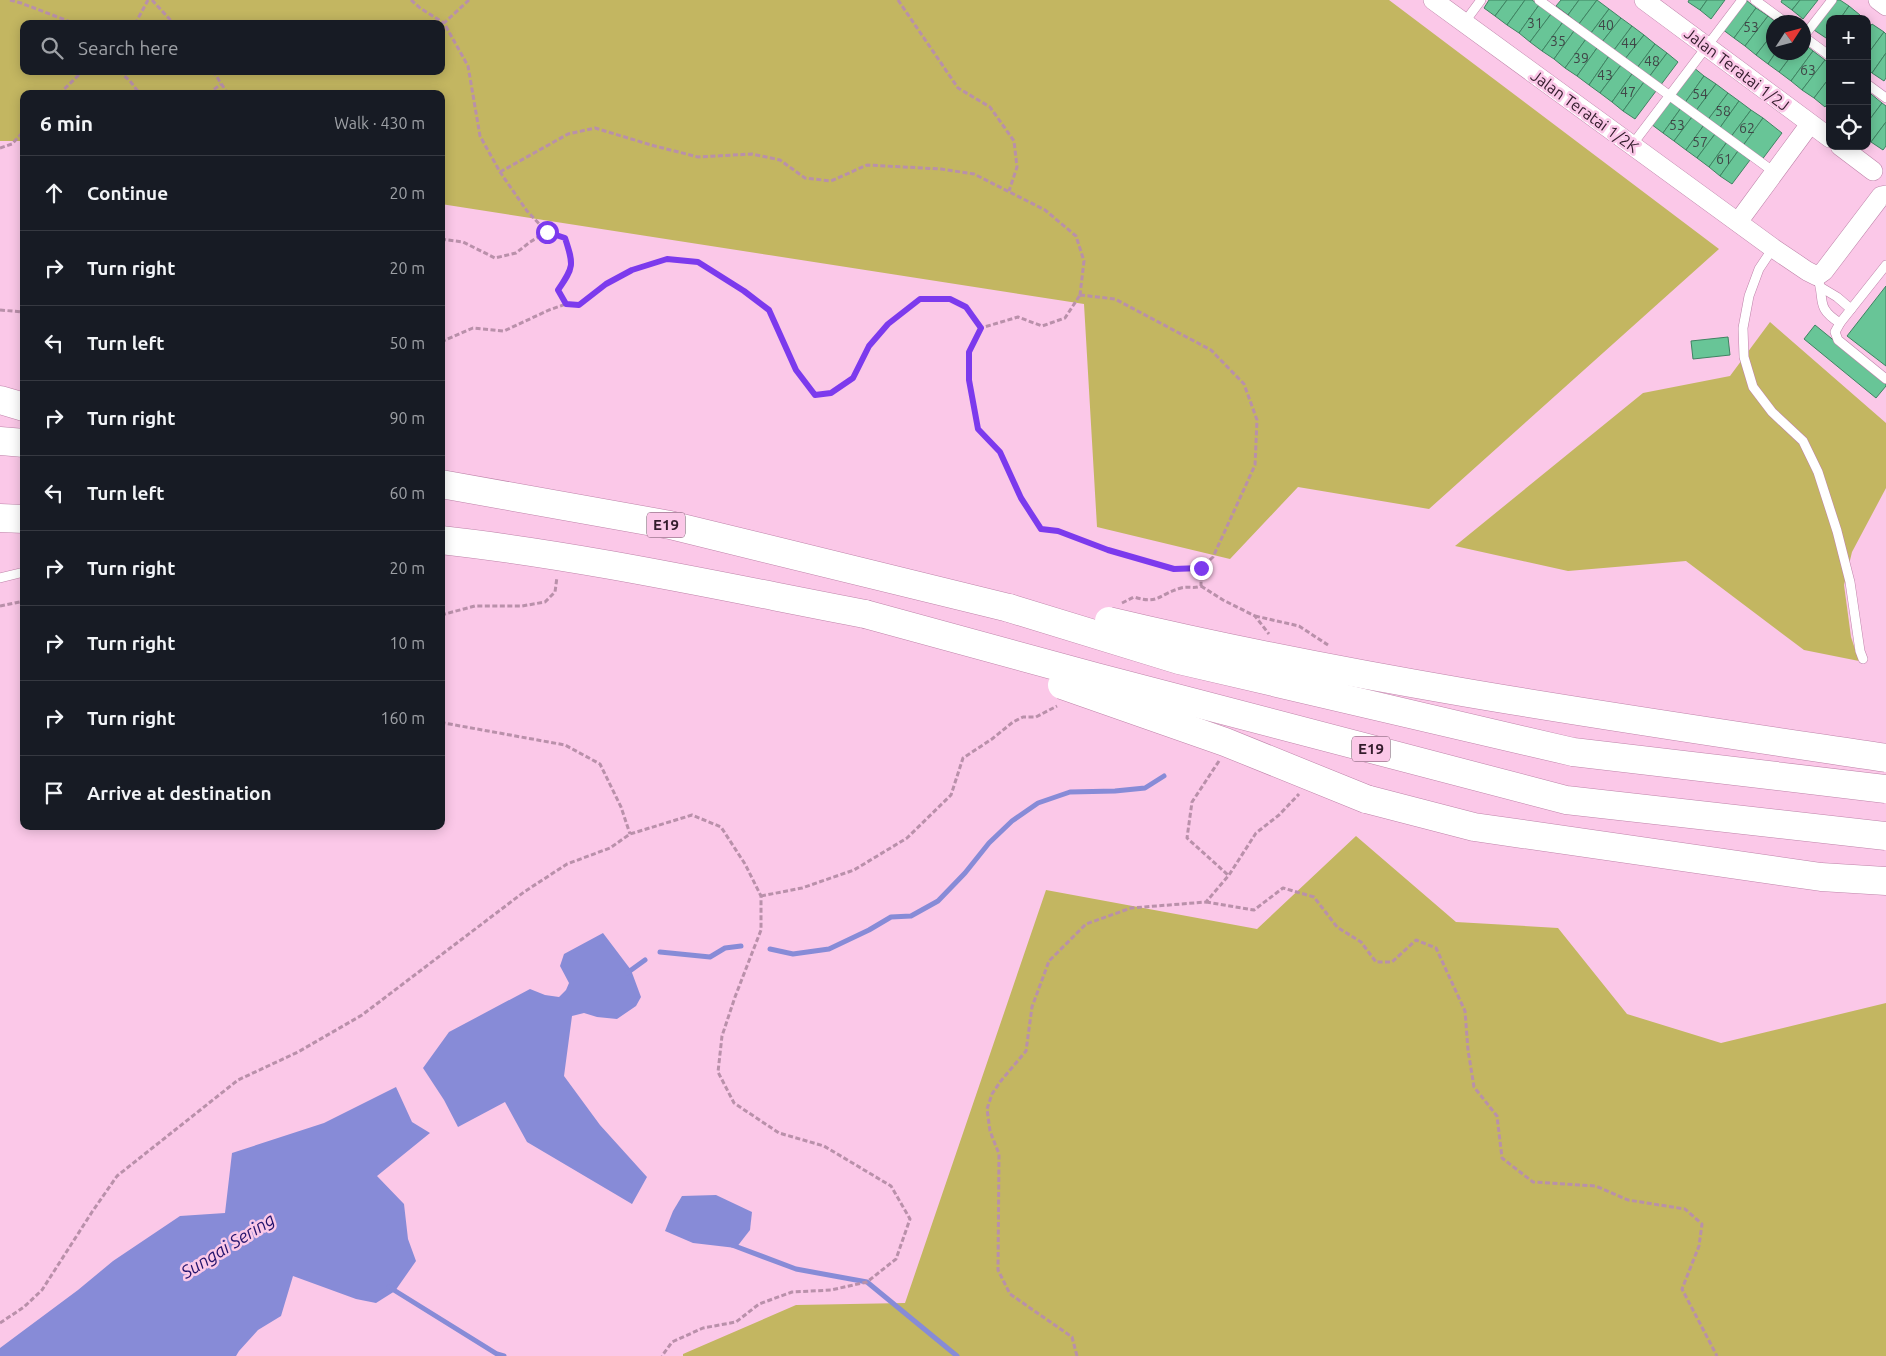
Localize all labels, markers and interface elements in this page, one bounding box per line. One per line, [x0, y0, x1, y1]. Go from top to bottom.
house number: 31 [1527, 15, 1543, 31]
north arrow [1766, 15, 1811, 60]
map controls [1826, 15, 1871, 150]
button: + [1826, 15, 1871, 60]
house number: 40 [1598, 17, 1614, 33]
house number: 53 [1743, 19, 1759, 35]
search box [20, 20, 445, 75]
street label: Jalan Teratai 1/2J [1681, 24, 1793, 114]
house number: 35 [1550, 33, 1566, 49]
icon: search [38, 34, 66, 62]
house number: 44 [1621, 35, 1637, 51]
text: Search here [78, 37, 178, 59]
house number: 39 [1573, 50, 1589, 66]
house number: 48 [1644, 53, 1660, 69]
button: − [1826, 60, 1871, 105]
house number: 63 [1800, 62, 1816, 78]
street label: Jalan Teratai 1/2K [1528, 66, 1642, 156]
house number: 43 [1597, 67, 1613, 83]
house number: 47 [1620, 84, 1636, 100]
house number: 54 [1692, 86, 1708, 102]
house number: 58 [1715, 103, 1731, 119]
button: locate [1826, 105, 1871, 150]
text: 6 min [40, 111, 93, 135]
text: Walk · 430 m [334, 114, 425, 132]
house number: 53 [1669, 117, 1685, 133]
house number: 62 [1739, 120, 1755, 136]
house number: 57 [1692, 134, 1708, 150]
house number: 61 [1716, 151, 1732, 167]
icon: ahead [40, 179, 68, 207]
text: Continue [87, 182, 168, 204]
text: 20 m [389, 184, 425, 202]
route start [536, 221, 559, 244]
icon: right [40, 254, 68, 282]
text: Turn right [87, 257, 175, 279]
text: 20 m [389, 259, 425, 277]
icon: left [40, 329, 68, 357]
text: Turn left [87, 332, 165, 354]
text: 50 m [389, 334, 425, 352]
icon: right [40, 404, 68, 432]
text: Turn right [87, 407, 175, 429]
text: 90 m [389, 409, 425, 427]
icon: left [40, 479, 68, 507]
text: Turn left [87, 482, 165, 504]
text: 60 m [389, 484, 425, 502]
road number: E19 [647, 512, 685, 538]
icon: right [40, 554, 68, 582]
text: Turn right [87, 557, 175, 579]
route end [1190, 557, 1213, 580]
text: 20 m [389, 559, 425, 577]
icon: right [40, 629, 68, 657]
text: Turn right [87, 632, 175, 654]
text: 10 m [389, 634, 425, 652]
icon: right [40, 704, 68, 732]
text: Turn right [87, 707, 175, 729]
text: 160 m [380, 709, 425, 727]
road number: E19 [1352, 736, 1390, 762]
icon: arrive [40, 779, 68, 807]
text: Arrive at destination [87, 782, 272, 804]
water label: Sungai Sering [176, 1208, 278, 1282]

